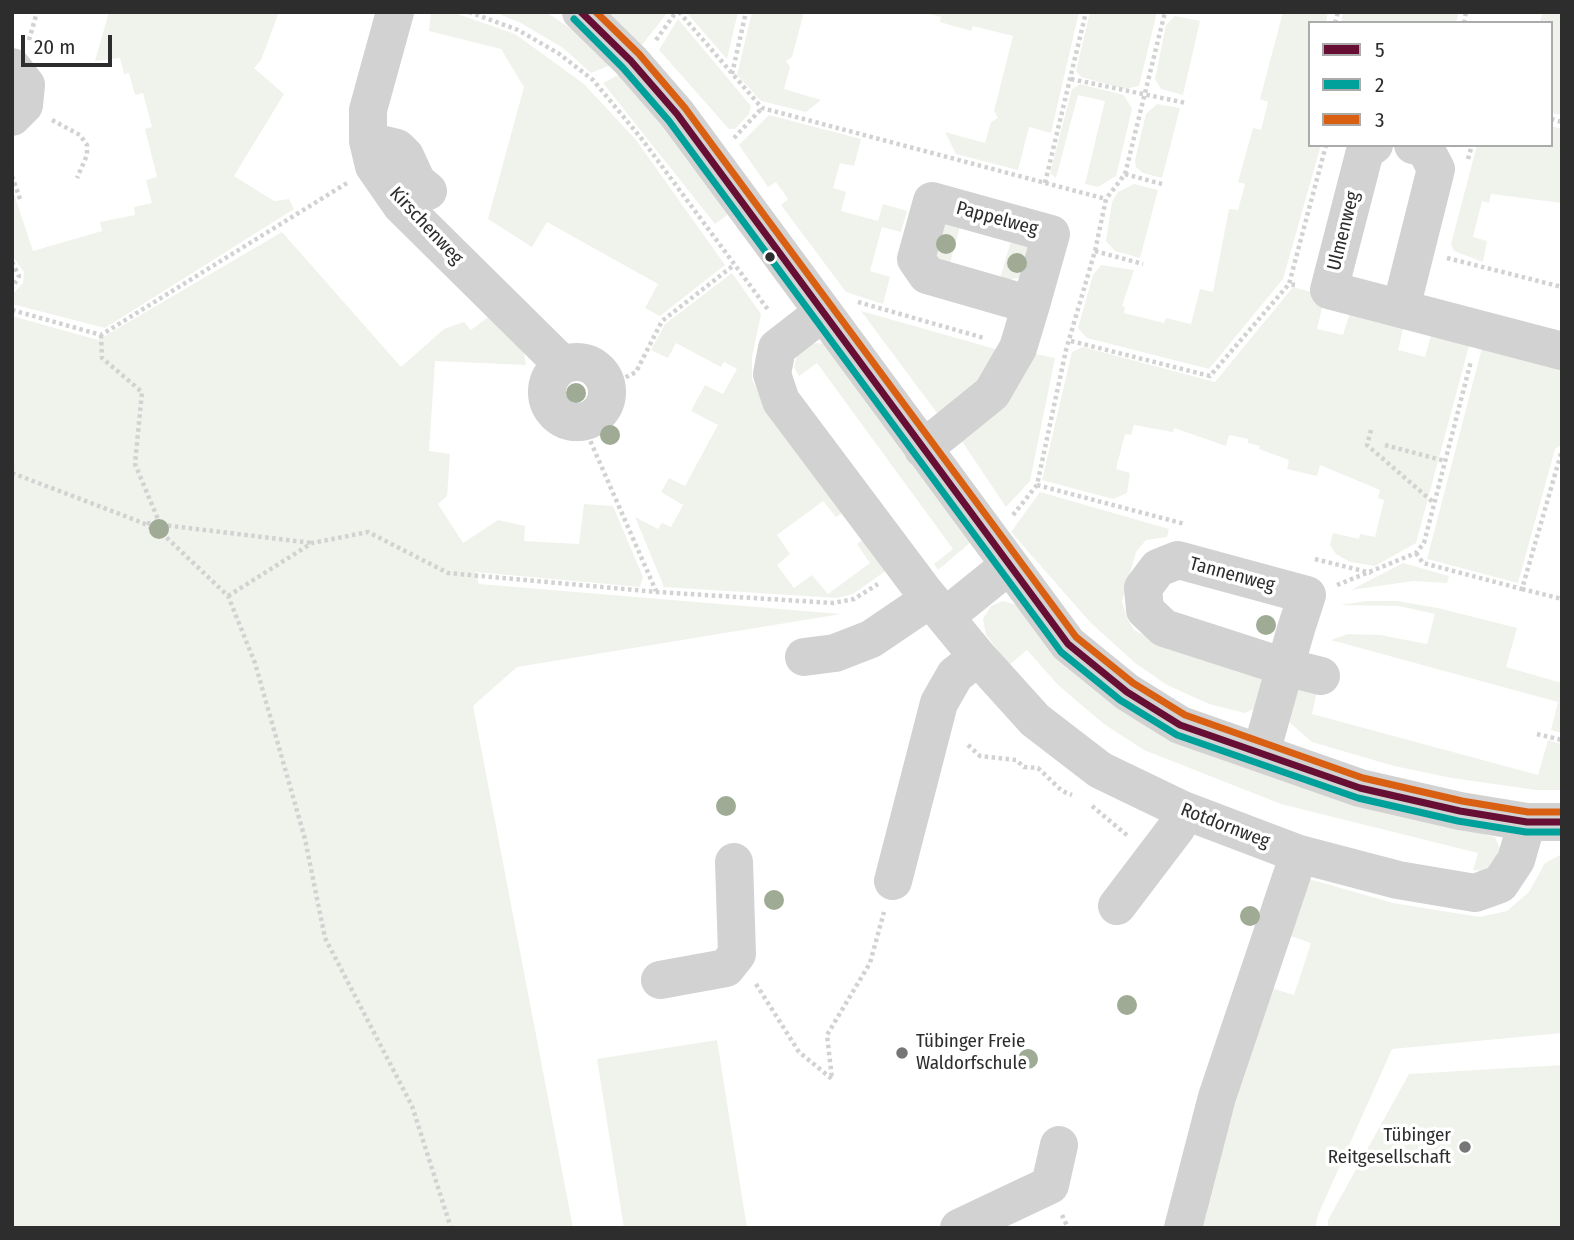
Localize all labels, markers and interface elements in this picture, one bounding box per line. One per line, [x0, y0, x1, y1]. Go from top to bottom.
scale bar [24, 21, 116, 65]
legend [1308, 21, 1553, 147]
text: 20 m [34, 34, 75, 60]
text: 5 [1375, 37, 1385, 63]
text: 2 [1375, 72, 1384, 98]
text: 3 [1375, 107, 1384, 133]
street label: Kirschenweg [384, 183, 468, 269]
street label: Ulmenweg [1323, 189, 1365, 273]
street label: Pappelweg [954, 197, 1040, 241]
unlabelled marker [763, 250, 777, 264]
street label: Tannenweg [1187, 553, 1277, 597]
street label: Rotdornweg [1177, 799, 1273, 853]
place label: Tübinger Freie Waldorfschule [916, 1031, 1027, 1075]
marker: Tübinger Freie Waldorfschule [894, 1045, 910, 1061]
place label: Tübinger Reitgesellschaft [1328, 1125, 1451, 1169]
marker: Tübinger Reitgesellschaft [1457, 1139, 1473, 1155]

